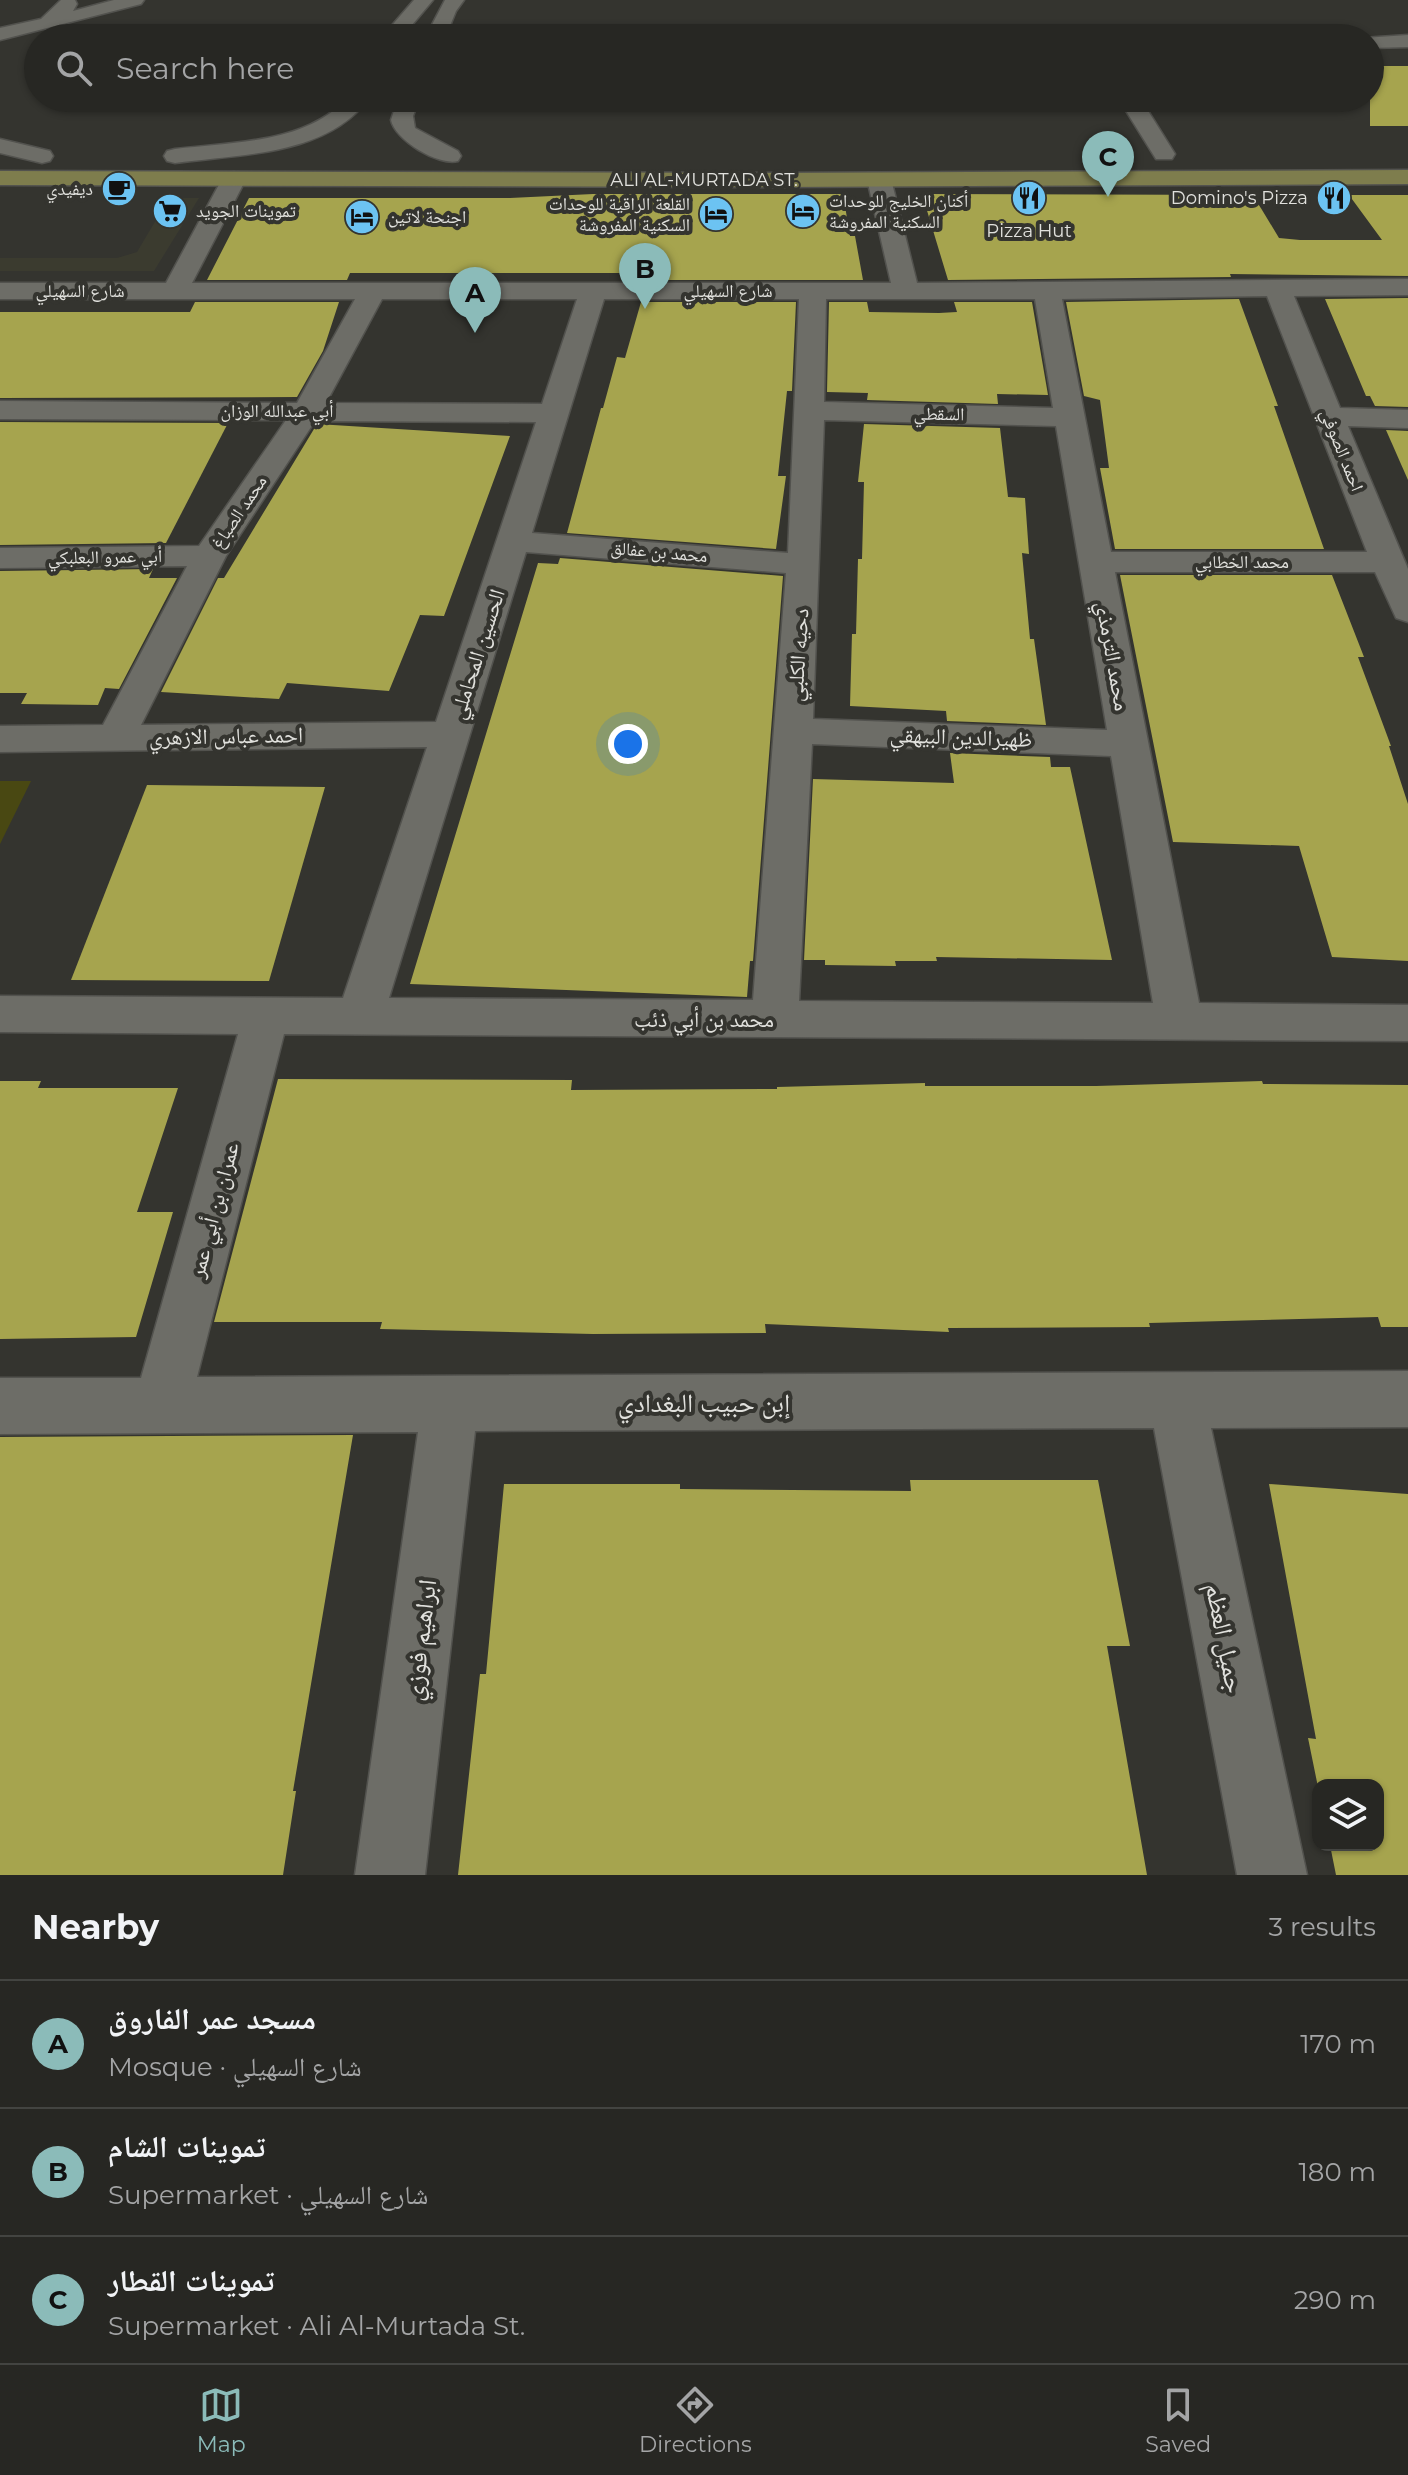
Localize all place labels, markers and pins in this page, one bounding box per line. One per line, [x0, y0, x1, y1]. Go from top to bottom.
pin: C [1082, 131, 1134, 197]
cafe icon: ديفيدي [100, 170, 138, 208]
place label: ديفيدي [46, 178, 93, 204]
restaurant icon: Pizza Hut [1010, 179, 1048, 217]
restaurant icon: Domino's Pizza [1315, 179, 1353, 217]
place label: Domino's Pizza [1171, 187, 1308, 209]
place label: أكنان الخليج للوحدات السكنية المفروشة [829, 190, 968, 233]
supermarket icon: تموينات الجويد [151, 192, 189, 230]
hotel icon: أكنان الخليج للوحدات السكنية المفروشة [784, 192, 822, 230]
place label: القلعة الراقية للوحدات السكنية المفروشة [549, 193, 690, 236]
hotel icon: القلعة الراقية للوحدات السكنية المفروشة [697, 195, 735, 233]
hotel icon: اجنحة لاتين [343, 198, 381, 236]
place label: تموينات الجويد [196, 200, 296, 222]
place label: اجنحة لاتين [388, 206, 466, 228]
place label: Pizza Hut [986, 220, 1072, 242]
pin: B [619, 243, 671, 309]
pin: A [449, 267, 501, 333]

